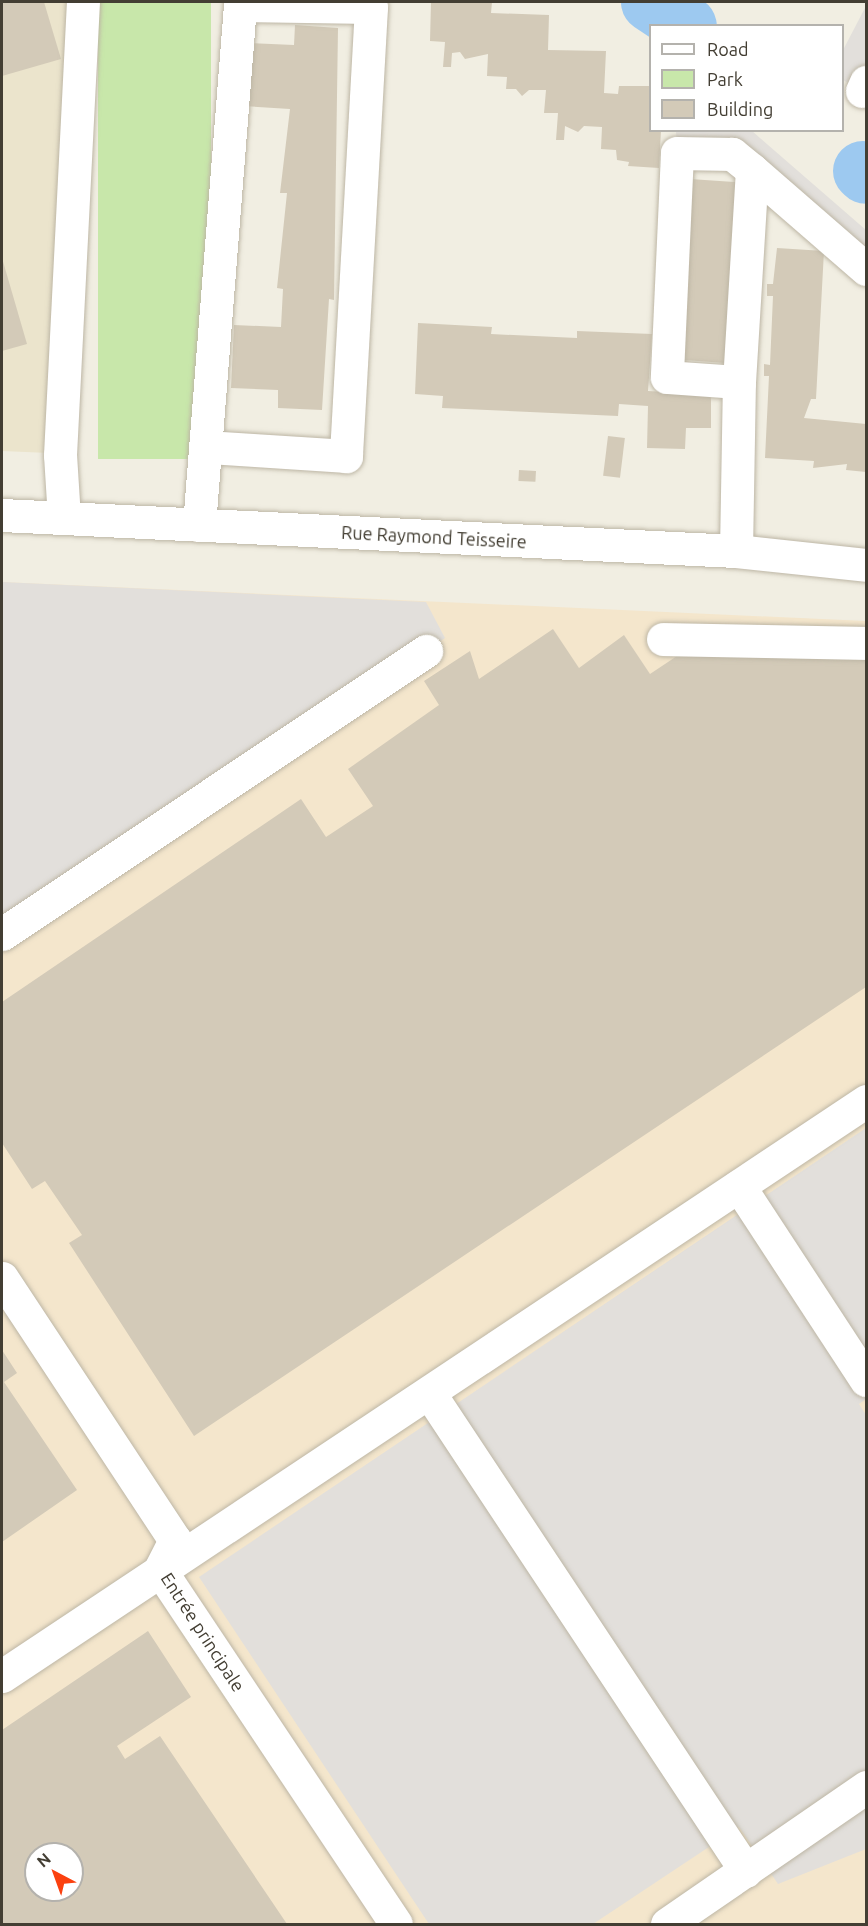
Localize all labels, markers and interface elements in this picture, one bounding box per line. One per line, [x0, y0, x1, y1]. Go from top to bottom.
legend [649, 24, 844, 132]
text: Road [707, 39, 749, 59]
text: Park [707, 69, 743, 89]
text: Building [707, 99, 773, 119]
street label: Rue Raymond Teisseire [341, 521, 527, 553]
street label: Entrée principale [157, 1568, 249, 1696]
north arrow [24, 1842, 84, 1902]
text: N [33, 1849, 54, 1871]

